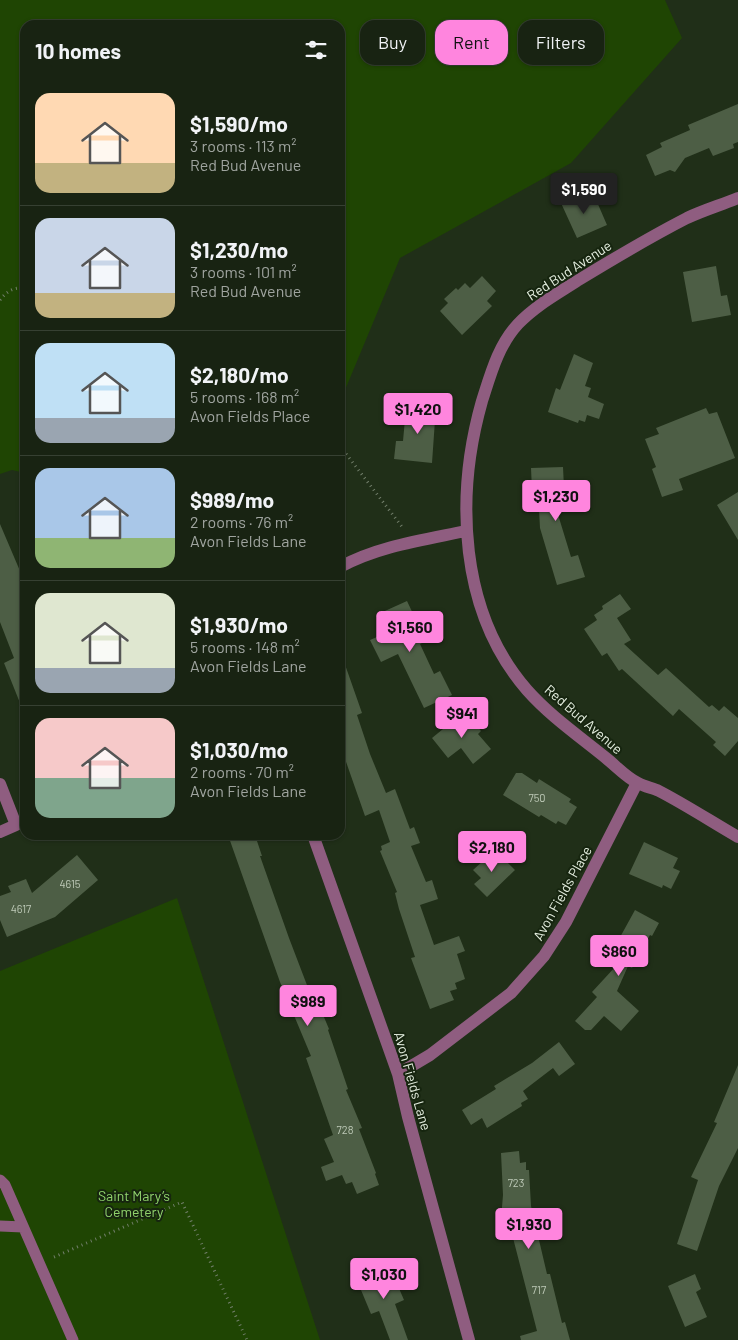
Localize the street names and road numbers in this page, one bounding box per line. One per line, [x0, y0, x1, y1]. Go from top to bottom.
street label: Red Bud Avenue [523, 236, 615, 304]
street label: Red Bud Avenue [542, 681, 626, 757]
street label: Avon Fields Place [529, 843, 595, 943]
street label: Avon Fields Lane [391, 1030, 435, 1132]

